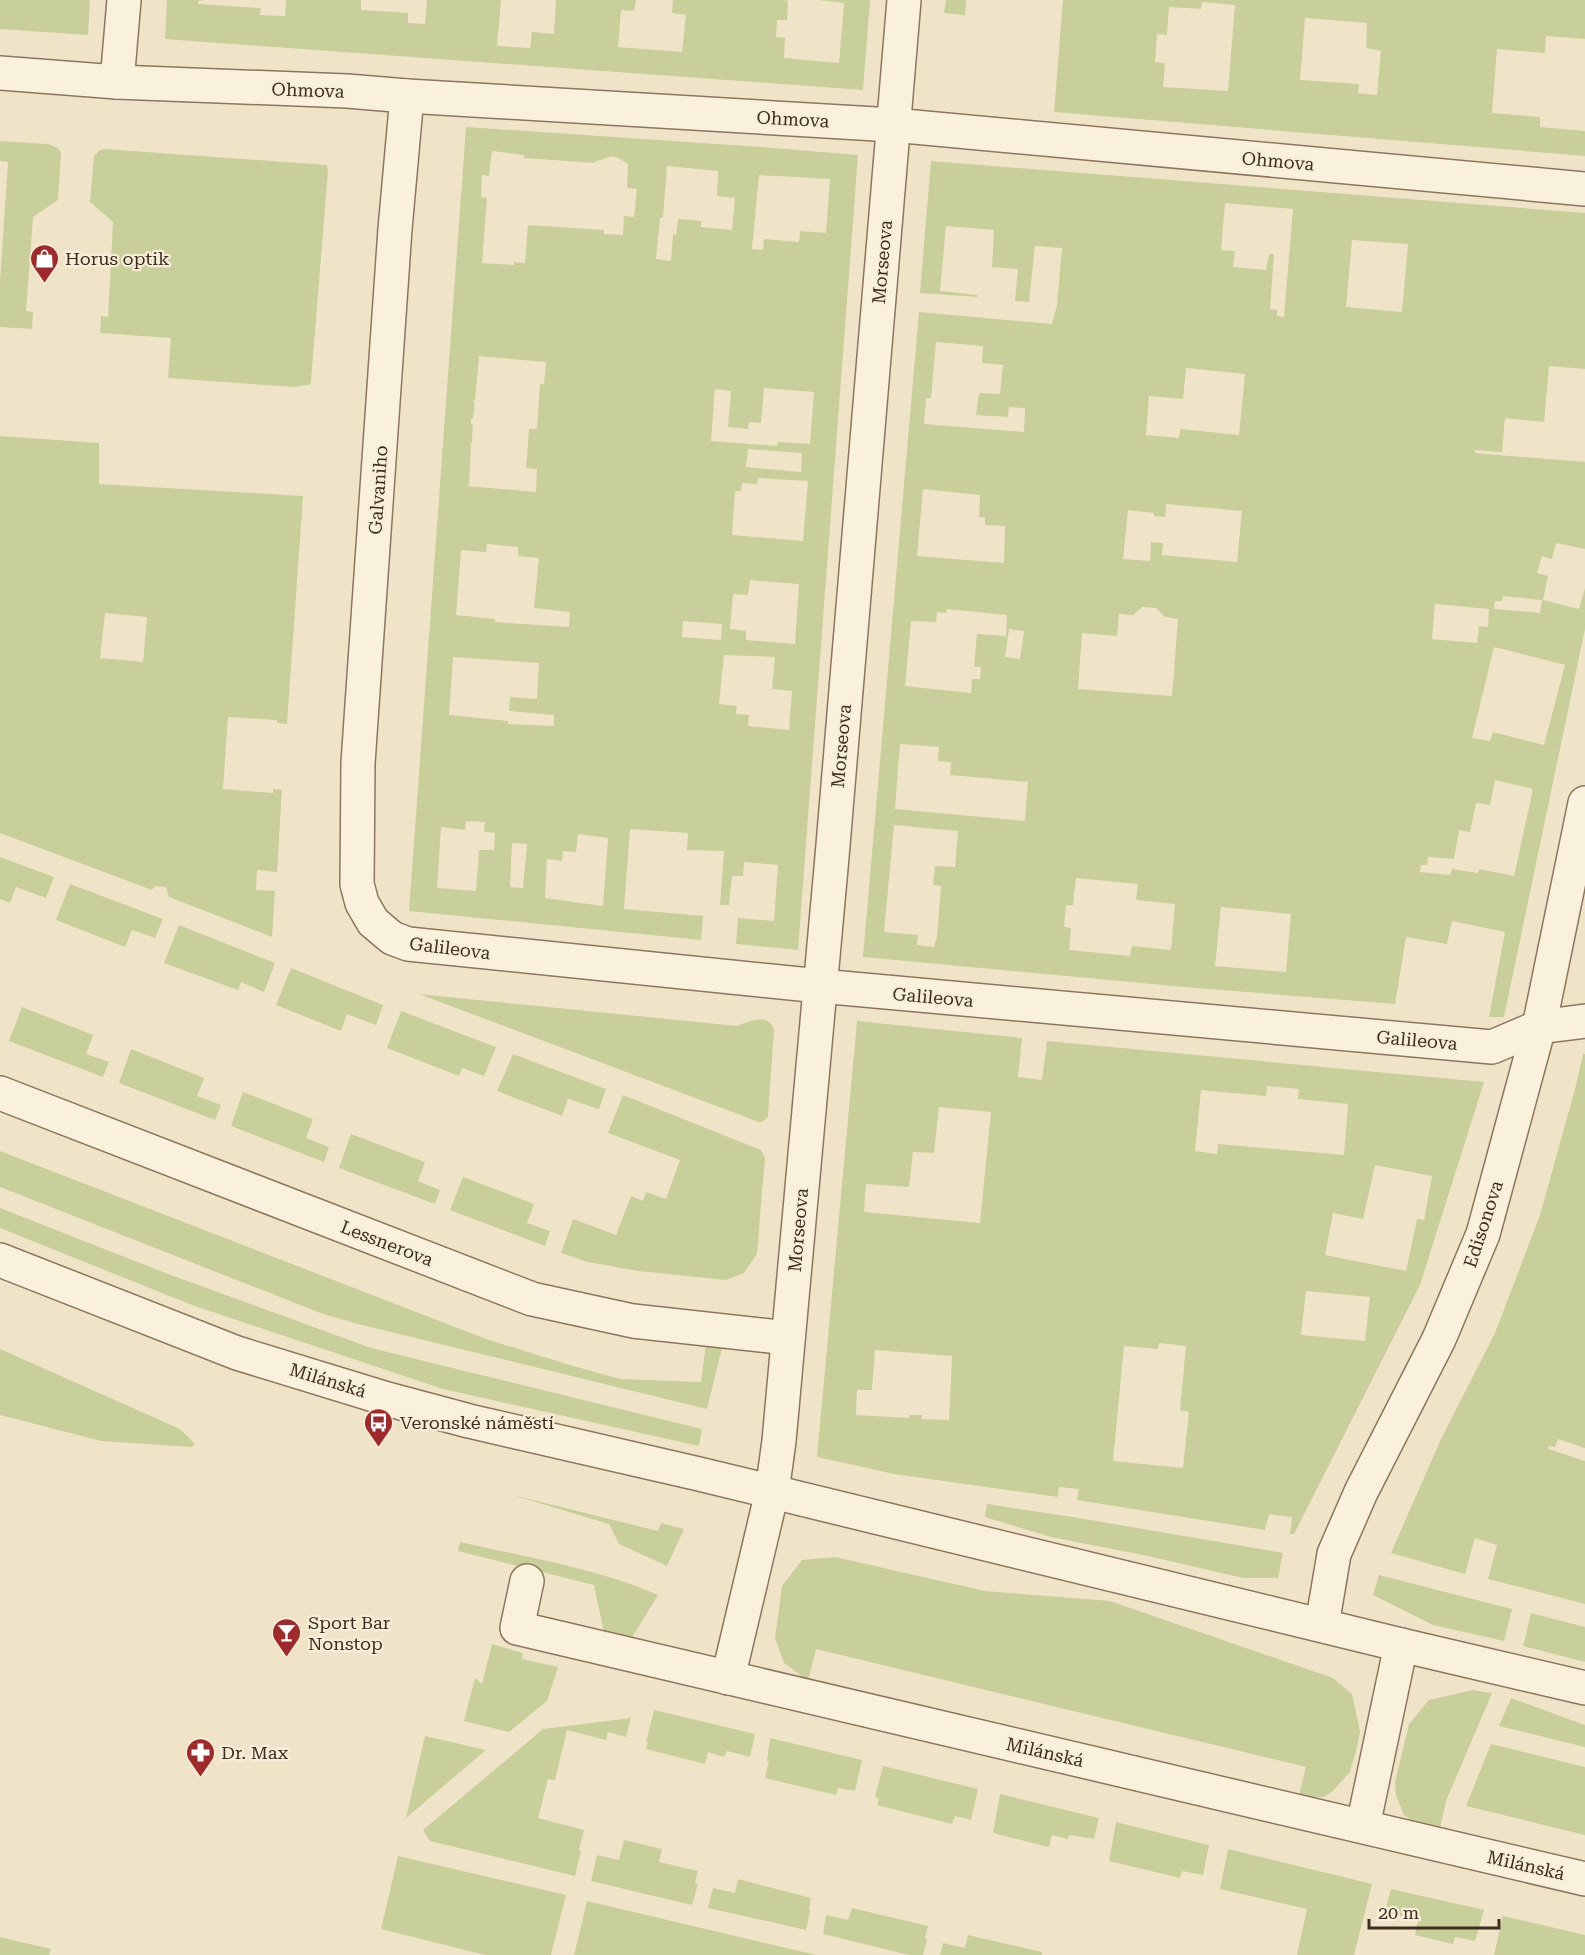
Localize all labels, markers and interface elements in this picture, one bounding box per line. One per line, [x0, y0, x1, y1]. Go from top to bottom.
street label: Ohmova [271, 78, 345, 102]
street label: Ohmova [756, 107, 830, 131]
street label: Ohmova [1241, 147, 1315, 175]
street label: Morseova [868, 219, 896, 305]
shop icon: Horus optik [28, 242, 60, 284]
place label: Horus optik [65, 248, 169, 269]
street label: Galvaniho [364, 445, 392, 535]
street label: Morseova [827, 703, 855, 789]
street label: Galileova [408, 933, 492, 963]
street label: Galileova [892, 983, 975, 1011]
street label: Galileova [1376, 1026, 1459, 1054]
street label: Edisonova [1459, 1177, 1507, 1270]
street label: Morseova [784, 1187, 812, 1273]
street label: Lessnerova [338, 1216, 436, 1270]
street label: Milánská [287, 1358, 369, 1402]
bus stop icon: Veronské náměstí [363, 1406, 395, 1448]
place label: Veronské náměstí [400, 1412, 554, 1433]
place label: Sport Bar Nonstop [308, 1612, 390, 1654]
bar icon: Sport Bar Nonstop [271, 1616, 303, 1658]
street label: Milánská [1004, 1733, 1086, 1771]
pharmacy icon: Dr. Max [184, 1736, 216, 1778]
place label: Dr. Max [221, 1742, 289, 1763]
street label: Milánská [1485, 1846, 1567, 1884]
scale bar [1369, 1892, 1500, 1930]
text: 20 m [1378, 1902, 1419, 1923]

